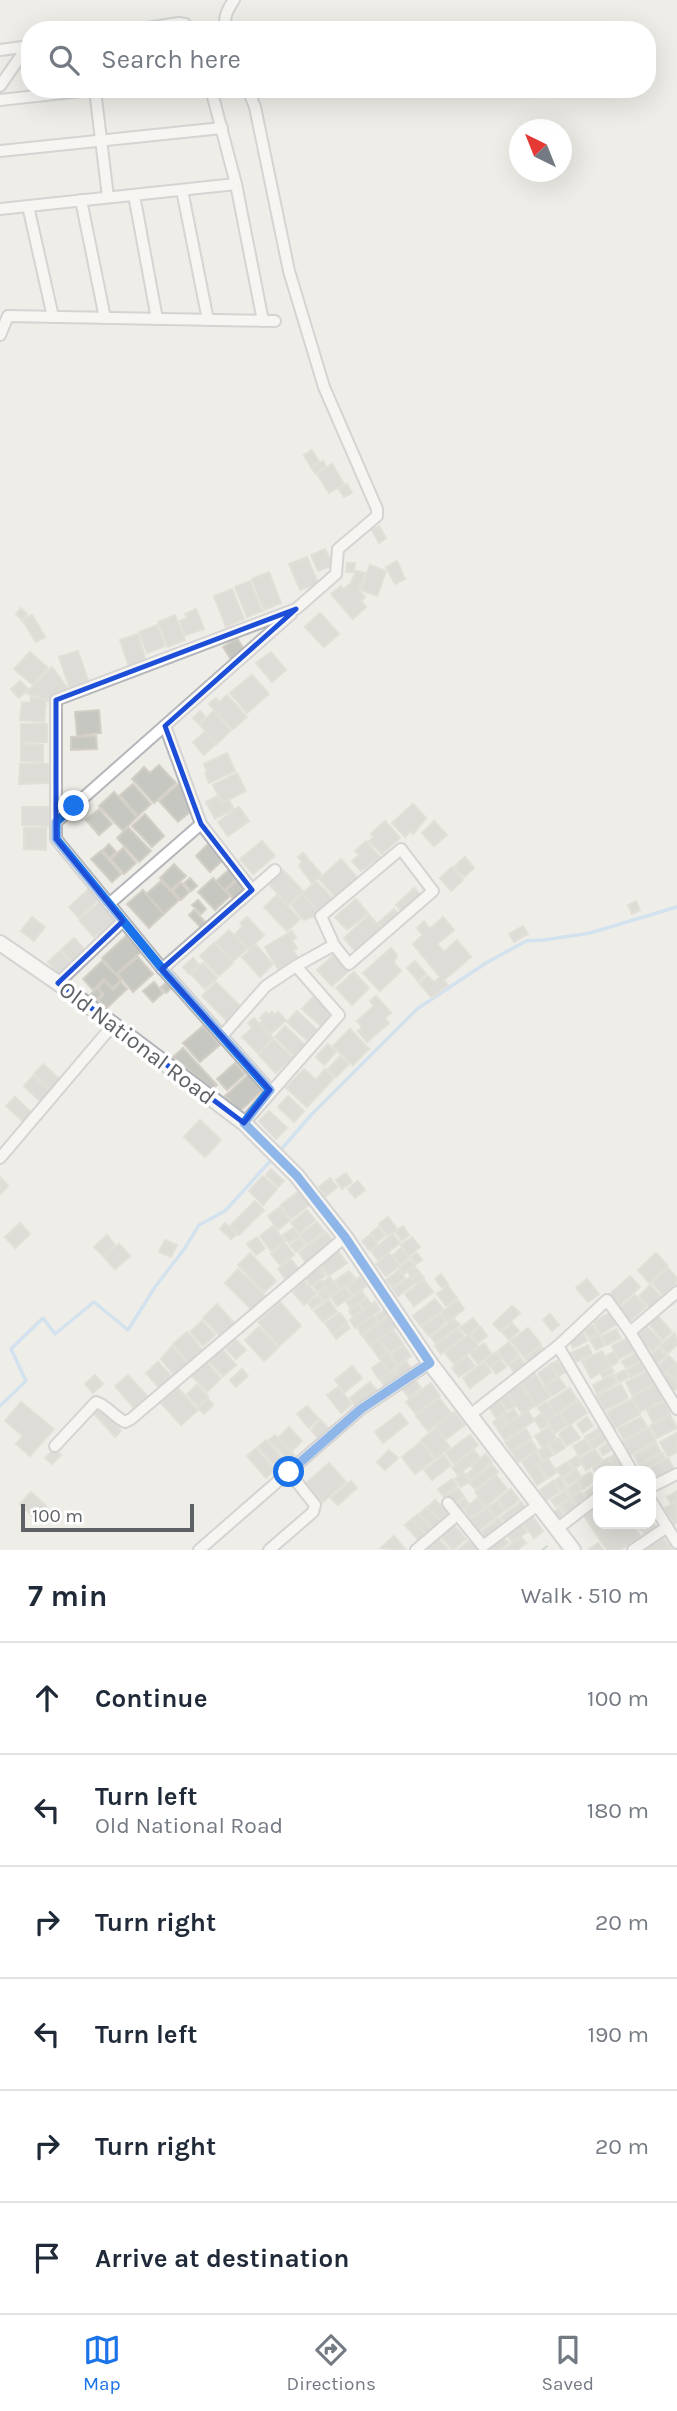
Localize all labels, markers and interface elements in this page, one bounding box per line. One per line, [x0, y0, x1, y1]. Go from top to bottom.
search box [21, 21, 656, 98]
icon: search [45, 41, 83, 79]
text: Search here [101, 44, 241, 75]
north arrow [509, 119, 572, 182]
route end [58, 790, 89, 821]
street label: Old National Road [54, 976, 220, 1110]
route start [273, 1456, 304, 1487]
map controls [593, 1466, 656, 1529]
button: layers [593, 1466, 656, 1529]
scale bar [21, 1501, 194, 1533]
text: 100 m [32, 1505, 83, 1527]
text: 7 min [28, 1578, 108, 1614]
text: Walk · 510 m [521, 1582, 649, 1609]
icon: ahead [28, 1679, 66, 1717]
text: Continue [95, 1683, 207, 1714]
text: 100 m [587, 1685, 649, 1712]
text: Turn left [95, 1781, 197, 1812]
icon: left [28, 1791, 66, 1829]
text: 180 m [587, 1797, 649, 1824]
text: Old National Road [95, 1812, 283, 1839]
icon: right [28, 1903, 66, 1941]
text: Turn right [95, 1907, 216, 1938]
text: 20 m [595, 1909, 649, 1936]
icon: left [28, 2015, 66, 2053]
text: Turn left [95, 2019, 197, 2050]
text: 190 m [587, 2021, 649, 2048]
icon: right [28, 2127, 66, 2165]
text: Turn right [95, 2131, 216, 2162]
text: 20 m [595, 2133, 649, 2160]
icon: arrive [28, 2239, 66, 2277]
text: Arrive at destination [95, 2243, 349, 2274]
tab: Map [83, 2331, 121, 2395]
tab: Directions [287, 2331, 376, 2395]
tab: Saved [542, 2331, 594, 2395]

